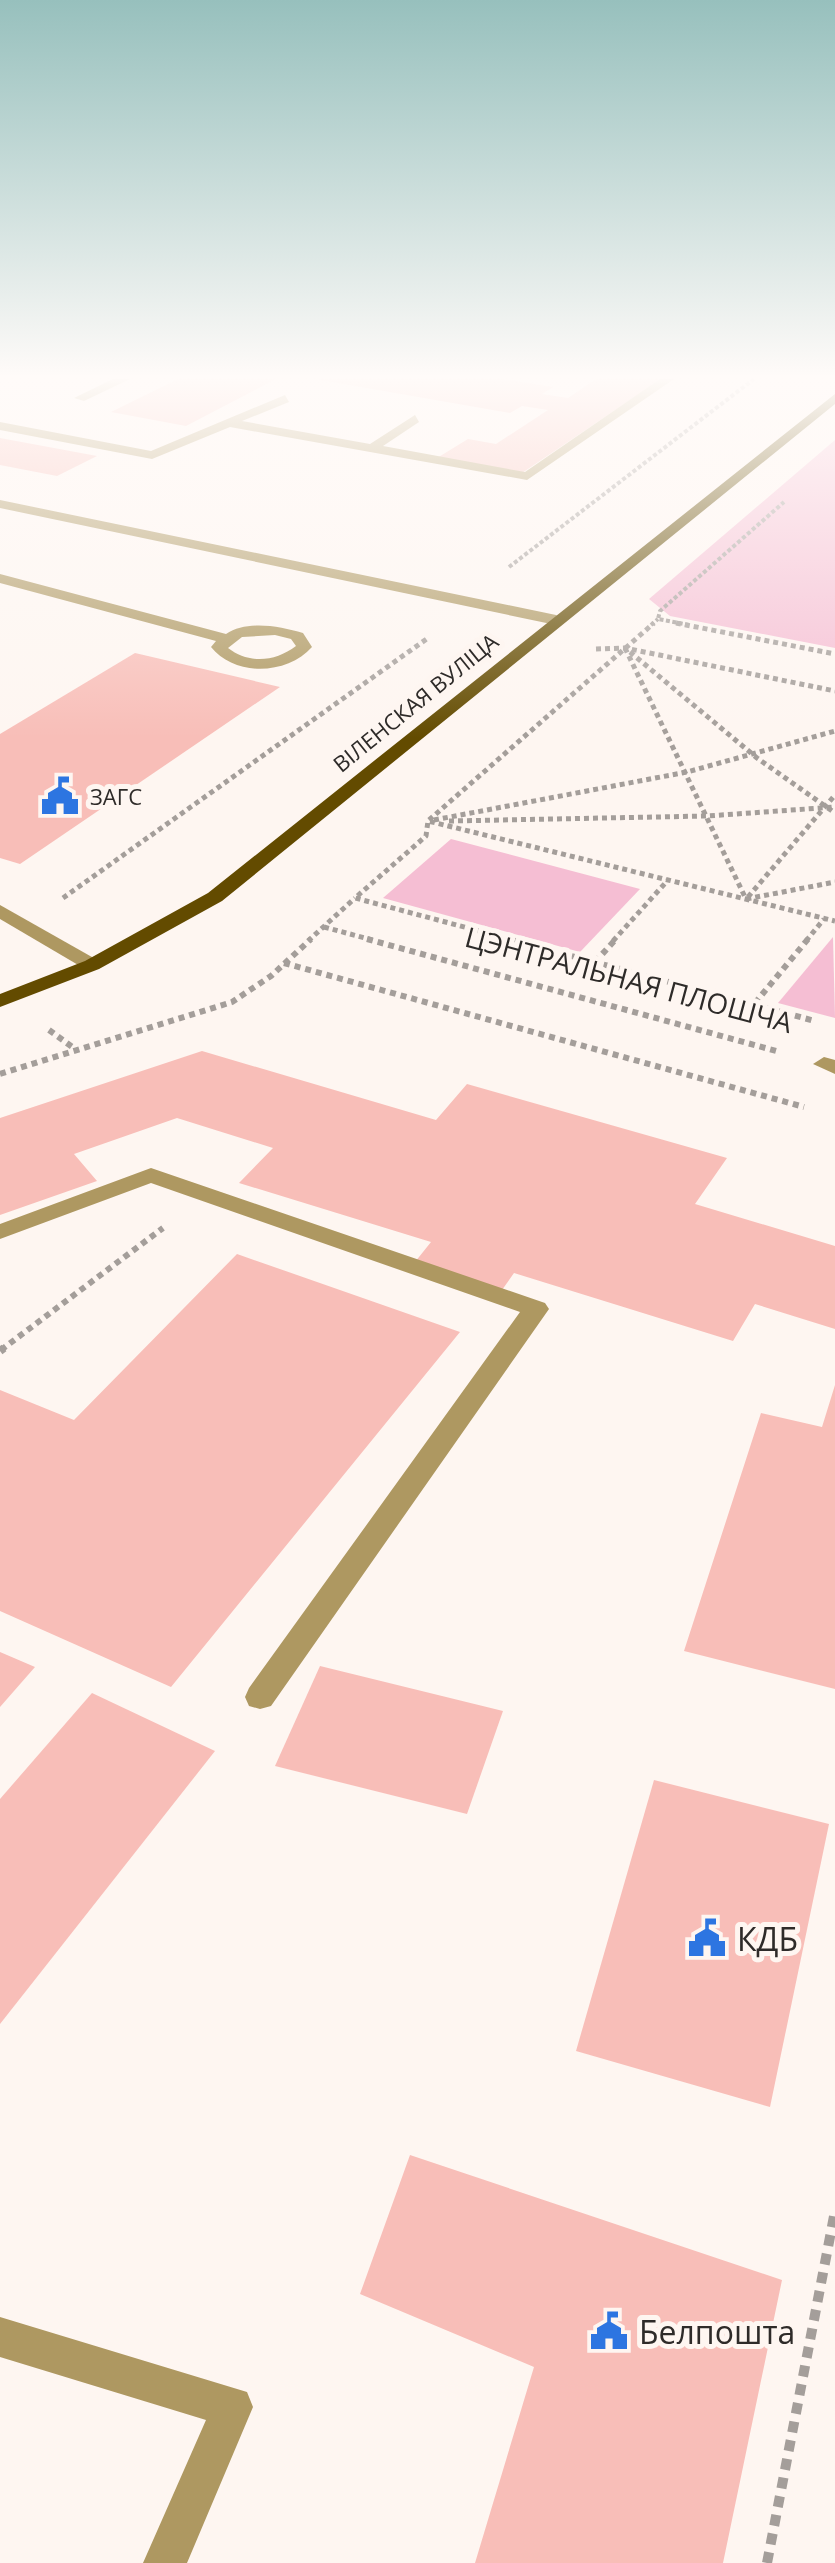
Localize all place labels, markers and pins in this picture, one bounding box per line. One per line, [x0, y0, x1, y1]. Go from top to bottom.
public building icon: ЗАГС [39, 775, 81, 817]
place label: ЗАГС [90, 781, 142, 811]
public building icon: КДБ [686, 1917, 728, 1959]
place label: КДБ [737, 1917, 798, 1960]
public building icon: Белпошта [588, 2310, 630, 2352]
place label: Белпошта [639, 2310, 795, 2353]

